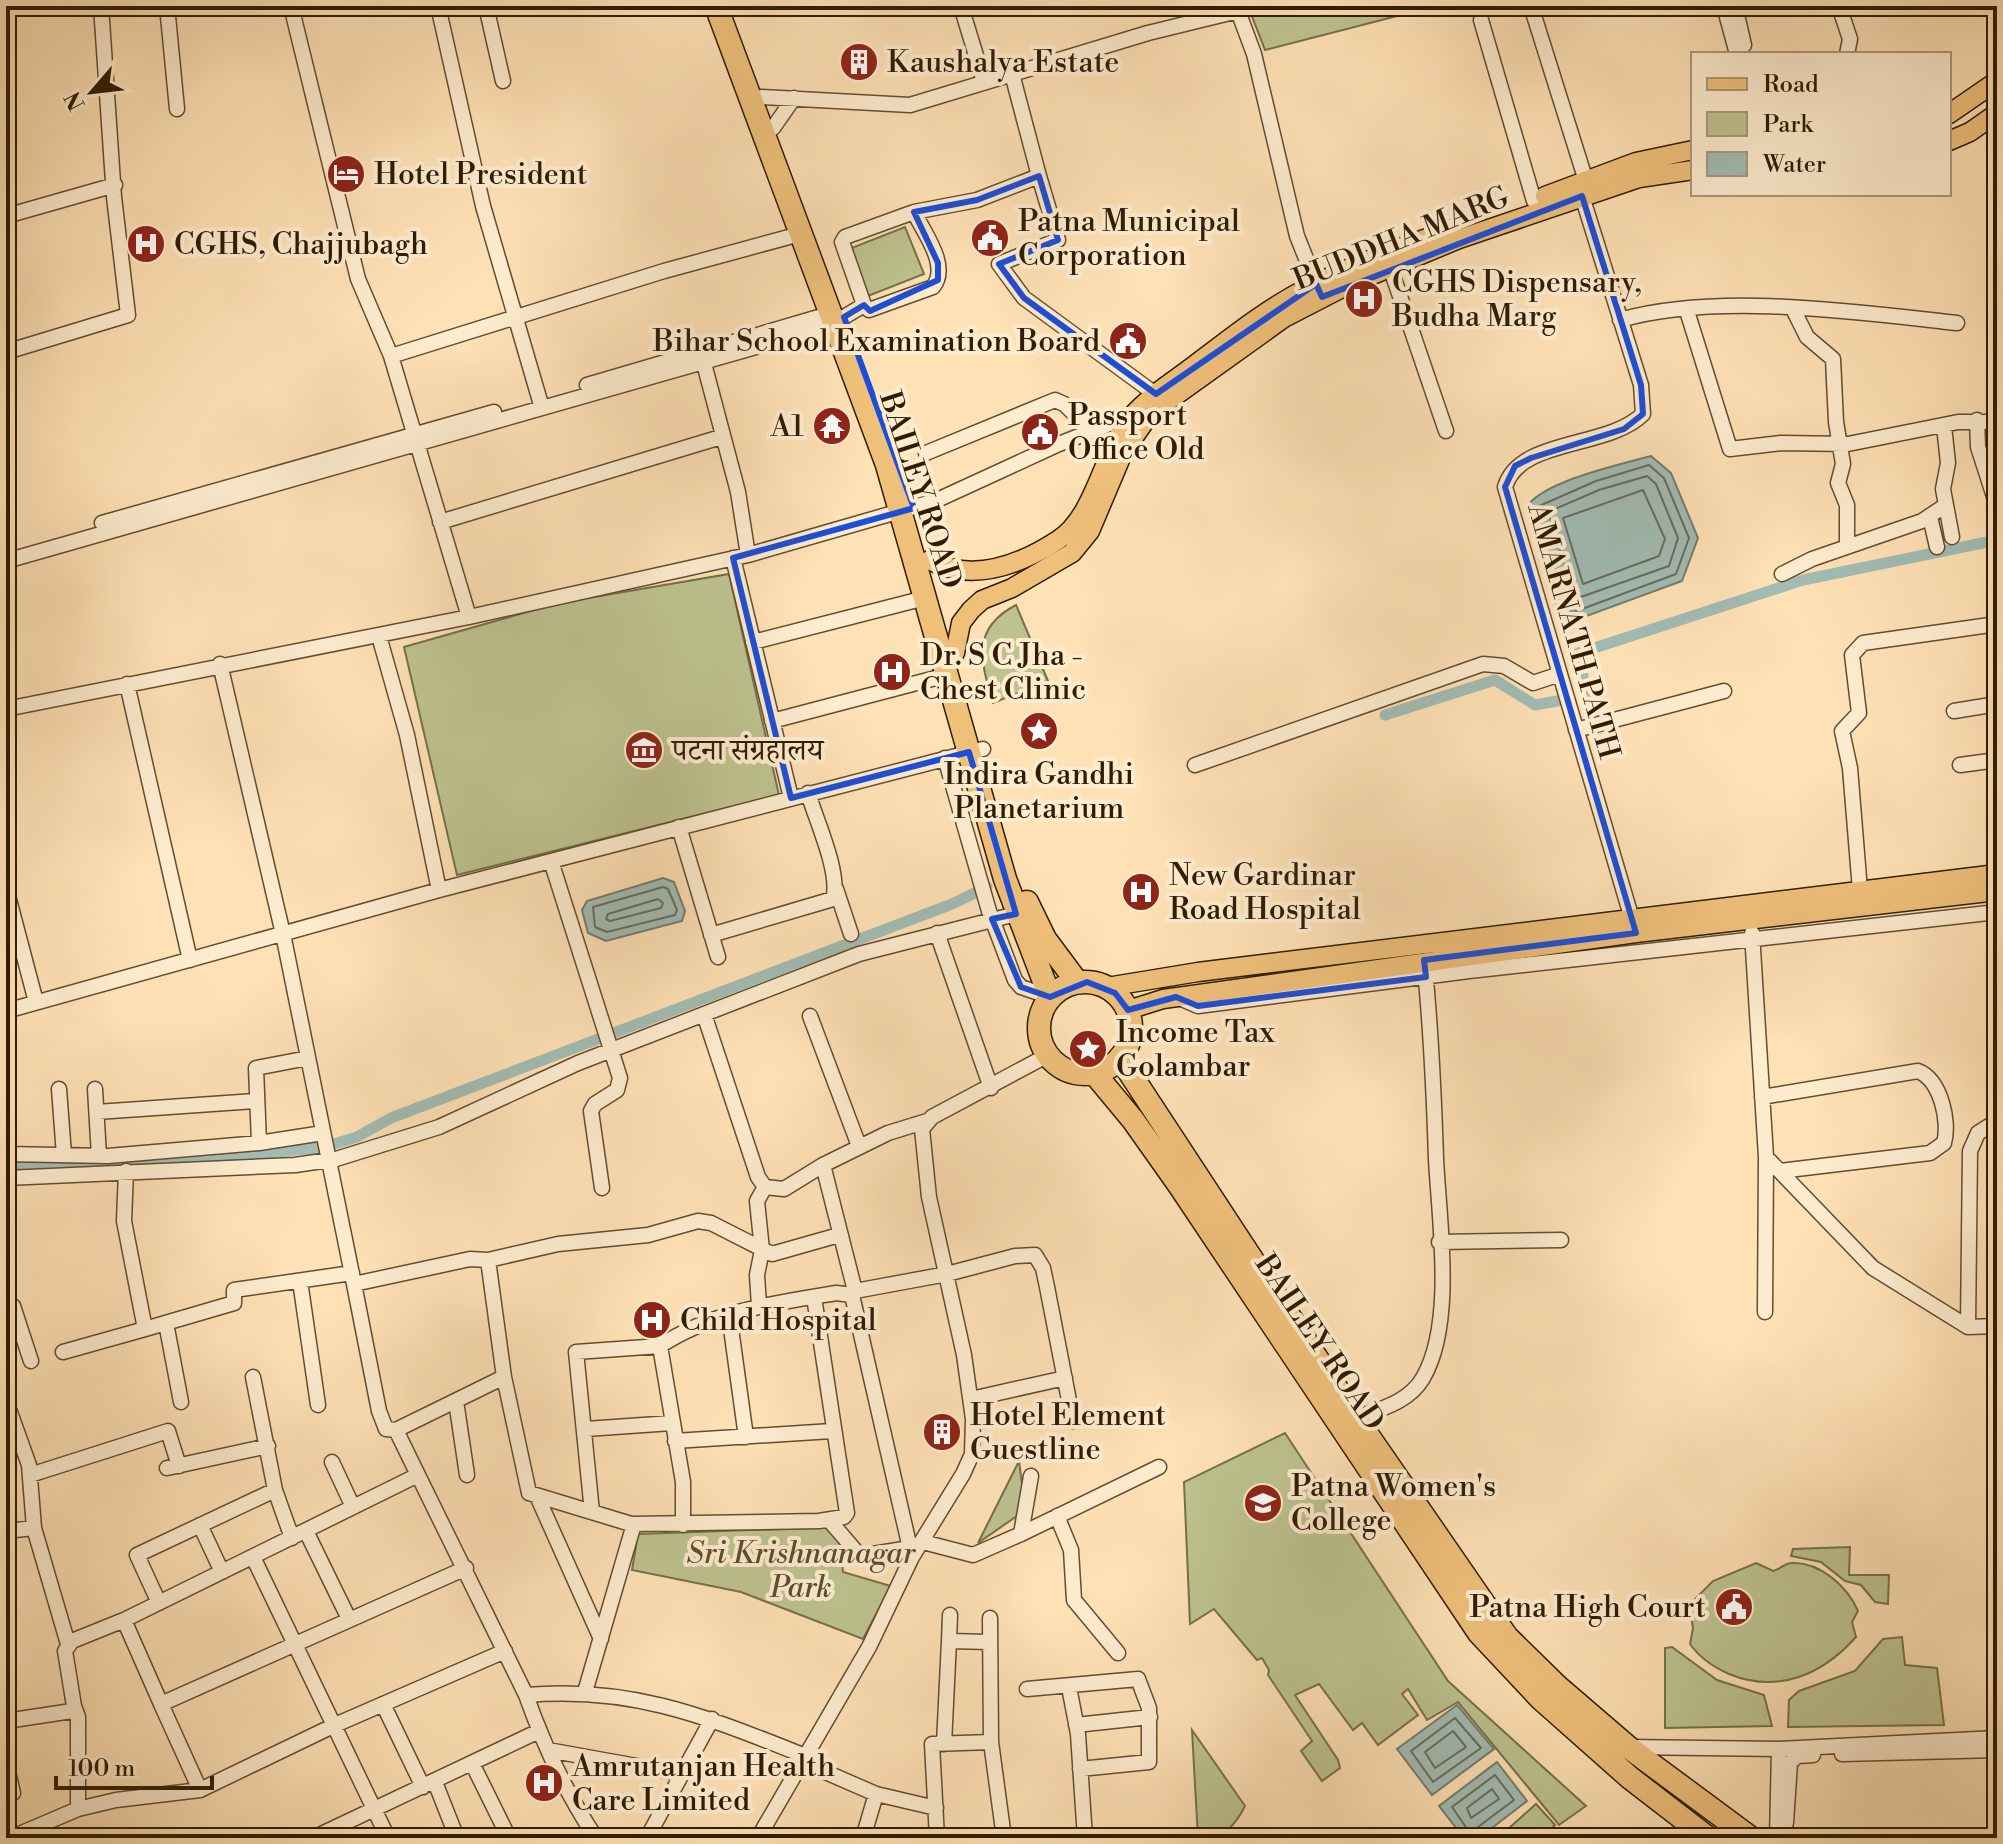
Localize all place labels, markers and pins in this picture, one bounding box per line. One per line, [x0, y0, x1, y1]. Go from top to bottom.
building icon: Kaushalya Estate [838, 41, 880, 83]
place label: Kaushalya Estate [887, 44, 1119, 82]
hotel icon: Hotel President [325, 153, 367, 195]
place label: Hotel President [374, 156, 588, 194]
place label: Patna Municipal Corporation [1018, 203, 1240, 275]
public building icon: Patna Municipal Corporation [969, 217, 1011, 259]
hospital icon: CGHS, Chajjubagh [125, 223, 167, 265]
place label: CGHS, Chajjubagh [174, 226, 428, 264]
place label: CGHS Dispensary, Budha Marg [1391, 264, 1642, 336]
hospital icon: CGHS Dispensary, Budha Marg [1343, 278, 1385, 320]
public building icon: Bihar School Examination Board [1107, 320, 1149, 362]
place label: Bihar School Examination Board [652, 323, 1100, 361]
place label: Passport Office Old [1068, 397, 1204, 469]
temple icon: A1 [811, 405, 853, 447]
place label: A1 [769, 408, 804, 446]
public building icon: Passport Office Old [1019, 411, 1061, 453]
place label: Dr. S C Jha - Chest Clinic [920, 637, 1086, 709]
hospital icon: Dr. S C Jha - Chest Clinic [871, 651, 913, 693]
place icon: Indira Gandhi Planetarium [1018, 710, 1060, 752]
museum icon: पटना संग्रहालय [623, 729, 665, 771]
place label: पटना संग्रहालय [670, 732, 825, 770]
place label: Indira Gandhi Planetarium [944, 756, 1134, 828]
place label: New Gardinar Road Hospital [1169, 857, 1361, 929]
hospital icon: New Gardinar Road Hospital [1120, 871, 1162, 913]
place label: Income Tax Golambar [1116, 1014, 1275, 1086]
place icon: Income Tax Golambar [1067, 1028, 1109, 1070]
hospital icon: Child Hospital [631, 1299, 673, 1341]
place label: Child Hospital [680, 1302, 877, 1340]
place label: Hotel Element Guestline [970, 1397, 1166, 1469]
building icon: Hotel Element Guestline [921, 1411, 963, 1453]
place label: Patna Women's College [1291, 1468, 1496, 1540]
school or university icon: Patna Women's College [1242, 1482, 1284, 1524]
public building icon: Patna High Court [1713, 1586, 1755, 1628]
place label: Patna High Court [1469, 1589, 1706, 1627]
place label: Amrutanjan Health Care Limited [571, 1748, 835, 1820]
hospital icon: Amrutanjan Health Care Limited [523, 1762, 565, 1804]

